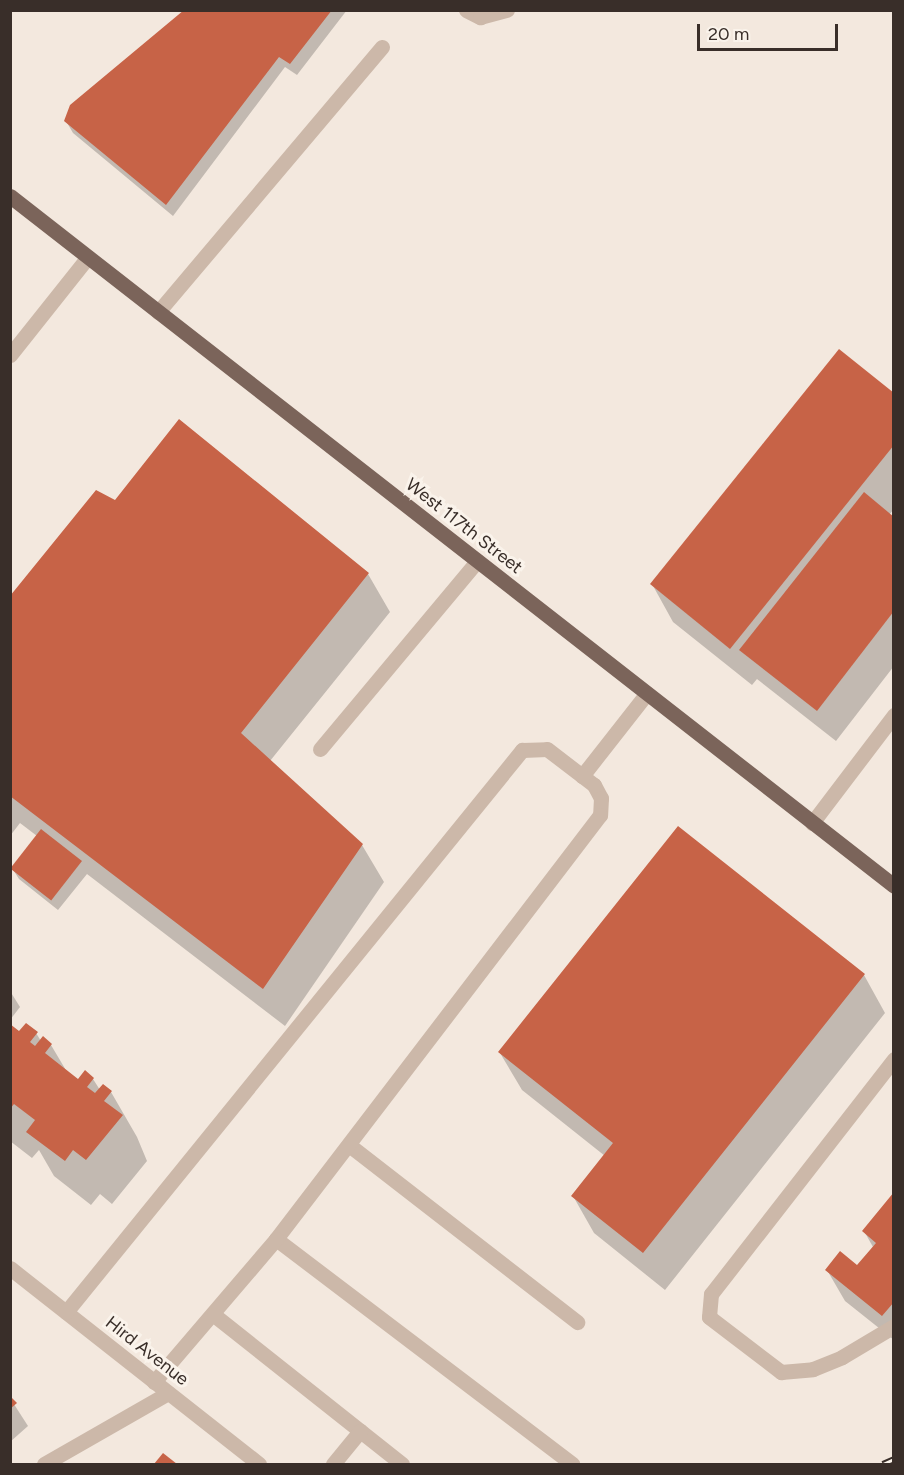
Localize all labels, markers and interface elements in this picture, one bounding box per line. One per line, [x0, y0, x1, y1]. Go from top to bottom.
scale bar [700, 12, 841, 50]
text: 20 m [708, 23, 749, 45]
street label: West 117th Street [401, 474, 527, 578]
street label: Hird Avenue [101, 1312, 193, 1390]

